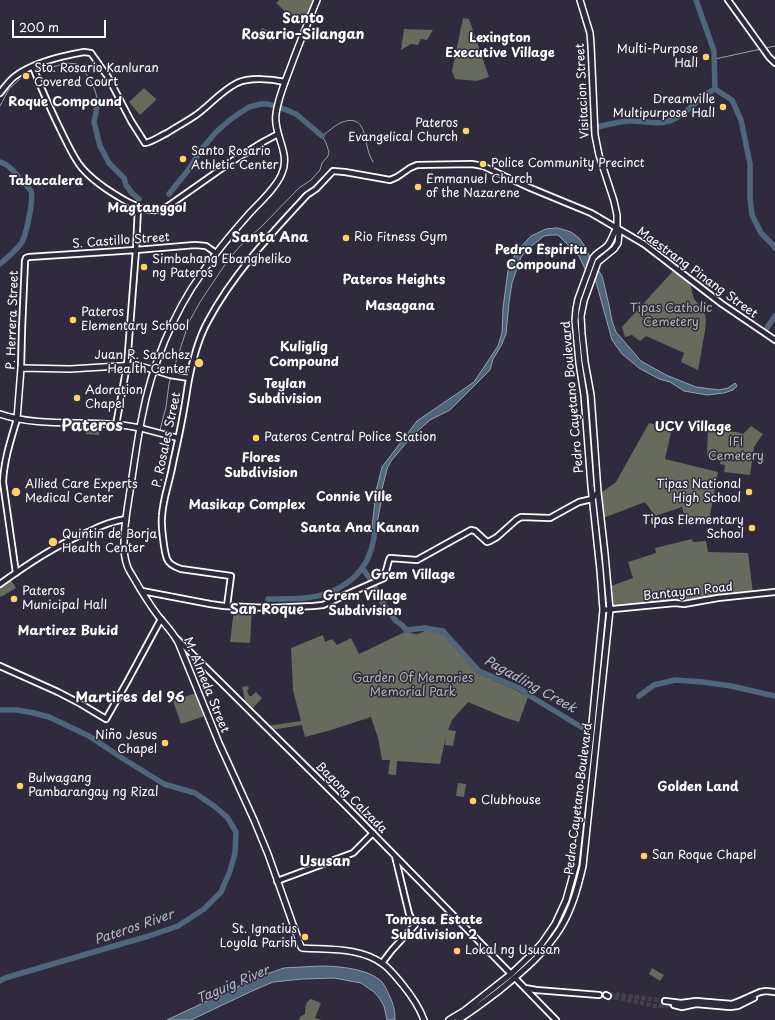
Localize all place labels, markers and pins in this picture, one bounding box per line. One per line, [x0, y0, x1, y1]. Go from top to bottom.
place label: Multi-Purpose Hall [617, 43, 698, 71]
marker: Multi-Purpose Hall [701, 52, 711, 62]
place label: Sto. Rosario Kanluran Covered Court [34, 62, 159, 90]
marker: Sto. Rosario Kanluran Covered Court [21, 71, 31, 81]
place label: Dreamville Multipurpose Hall [613, 93, 715, 121]
marker: Dreamville Multipurpose Hall [718, 102, 728, 112]
place label: Pateros Evangelical Church [348, 117, 458, 145]
marker: Pateros Evangelical Church [461, 126, 471, 136]
place label: Santo Rosario Athletic Center [191, 145, 278, 173]
marker: Santo Rosario Athletic Center [178, 154, 188, 164]
place label: Police Community Precinct [491, 157, 645, 171]
marker: Police Community Precinct [478, 159, 488, 169]
place label: Emmanuel Church of the Nazarene [426, 173, 532, 201]
marker: Emmanuel Church of the Nazarene [413, 182, 423, 192]
place label: Rio Fitness Gym [354, 231, 447, 245]
marker: Rio Fitness Gym [341, 233, 351, 243]
place label: Simbahang Ebangheliko ng Pateros [152, 253, 291, 281]
marker: Simbahang Ebangheliko ng Pateros [139, 262, 149, 272]
place label: Pateros Elementary School [81, 306, 189, 334]
marker: Pateros Elementary School [68, 315, 78, 325]
place label: Juan R. Sanchez Health Center [95, 349, 190, 377]
marker: Juan R. Sanchez Health Center [193, 357, 205, 369]
place label: Adoration Chapel [85, 384, 143, 412]
marker: Adoration Chapel [72, 393, 82, 403]
place label: Pateros Central Police Station [264, 431, 436, 445]
marker: Pateros Central Police Station [251, 433, 261, 443]
place label: Allied Care Experts Medical Center [25, 478, 138, 506]
place label: Tipas National High School [656, 478, 741, 506]
marker: Allied Care Experts Medical Center [10, 486, 22, 498]
marker: Tipas National High School [744, 487, 754, 497]
place label: Tipas Elementary School [642, 514, 744, 542]
marker: Tipas Elementary School [747, 523, 757, 533]
place label: Quintin de Borja Health Center [62, 528, 157, 556]
marker: Quintin de Borja Health Center [47, 536, 59, 548]
place label: Pateros Municipal Hall [22, 585, 107, 613]
marker: Pateros Municipal Hall [9, 594, 19, 604]
place label: Niño Jesus Chapel [95, 729, 157, 757]
marker: Niño Jesus Chapel [160, 738, 170, 748]
place label: Bulwagang Pambarangay ng Rizal [28, 772, 158, 800]
marker: Bulwagang Pambarangay ng Rizal [15, 781, 25, 791]
place label: Clubhouse [481, 794, 541, 808]
marker: Clubhouse [468, 796, 478, 806]
place label: San Roque Chapel [652, 849, 756, 863]
marker: San Roque Chapel [639, 851, 649, 861]
place label: St. Ignatius Loyola Parish [220, 923, 297, 951]
marker: St. Ignatius Loyola Parish [300, 932, 310, 942]
place label: Lokal ng Ususan [465, 944, 560, 958]
marker: Lokal ng Ususan [452, 946, 462, 956]

